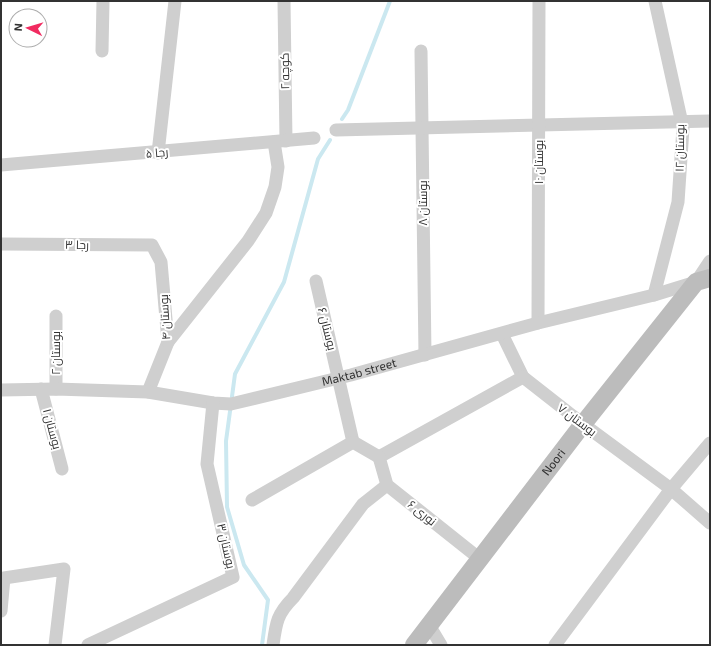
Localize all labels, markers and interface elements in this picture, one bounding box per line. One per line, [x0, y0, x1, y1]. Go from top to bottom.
north arrow [8, 8, 48, 48]
text: N [11, 23, 24, 32]
street label: کوچه ۲ [277, 52, 294, 90]
street label: بوستان ۱۲ [672, 124, 687, 172]
street label: بوستان ۱۰ [531, 140, 546, 184]
street label: رجا ۵ [145, 144, 169, 161]
street label: بوستان ۸ [415, 180, 430, 226]
street label: رجا ۳ [65, 237, 89, 252]
street label: بوستان ۴ [156, 294, 173, 340]
street label: بوستان ۶ [315, 306, 340, 352]
street label: بوستان ۲ [48, 331, 63, 375]
street label: Maktab street [320, 355, 398, 388]
street label: بوستان ۷ [555, 400, 600, 439]
street label: بوستان ۱ [40, 407, 65, 451]
street label: Noori [538, 446, 568, 478]
street label: نوری ۶ [405, 497, 440, 529]
street label: بوستان ۳ [214, 522, 239, 570]

